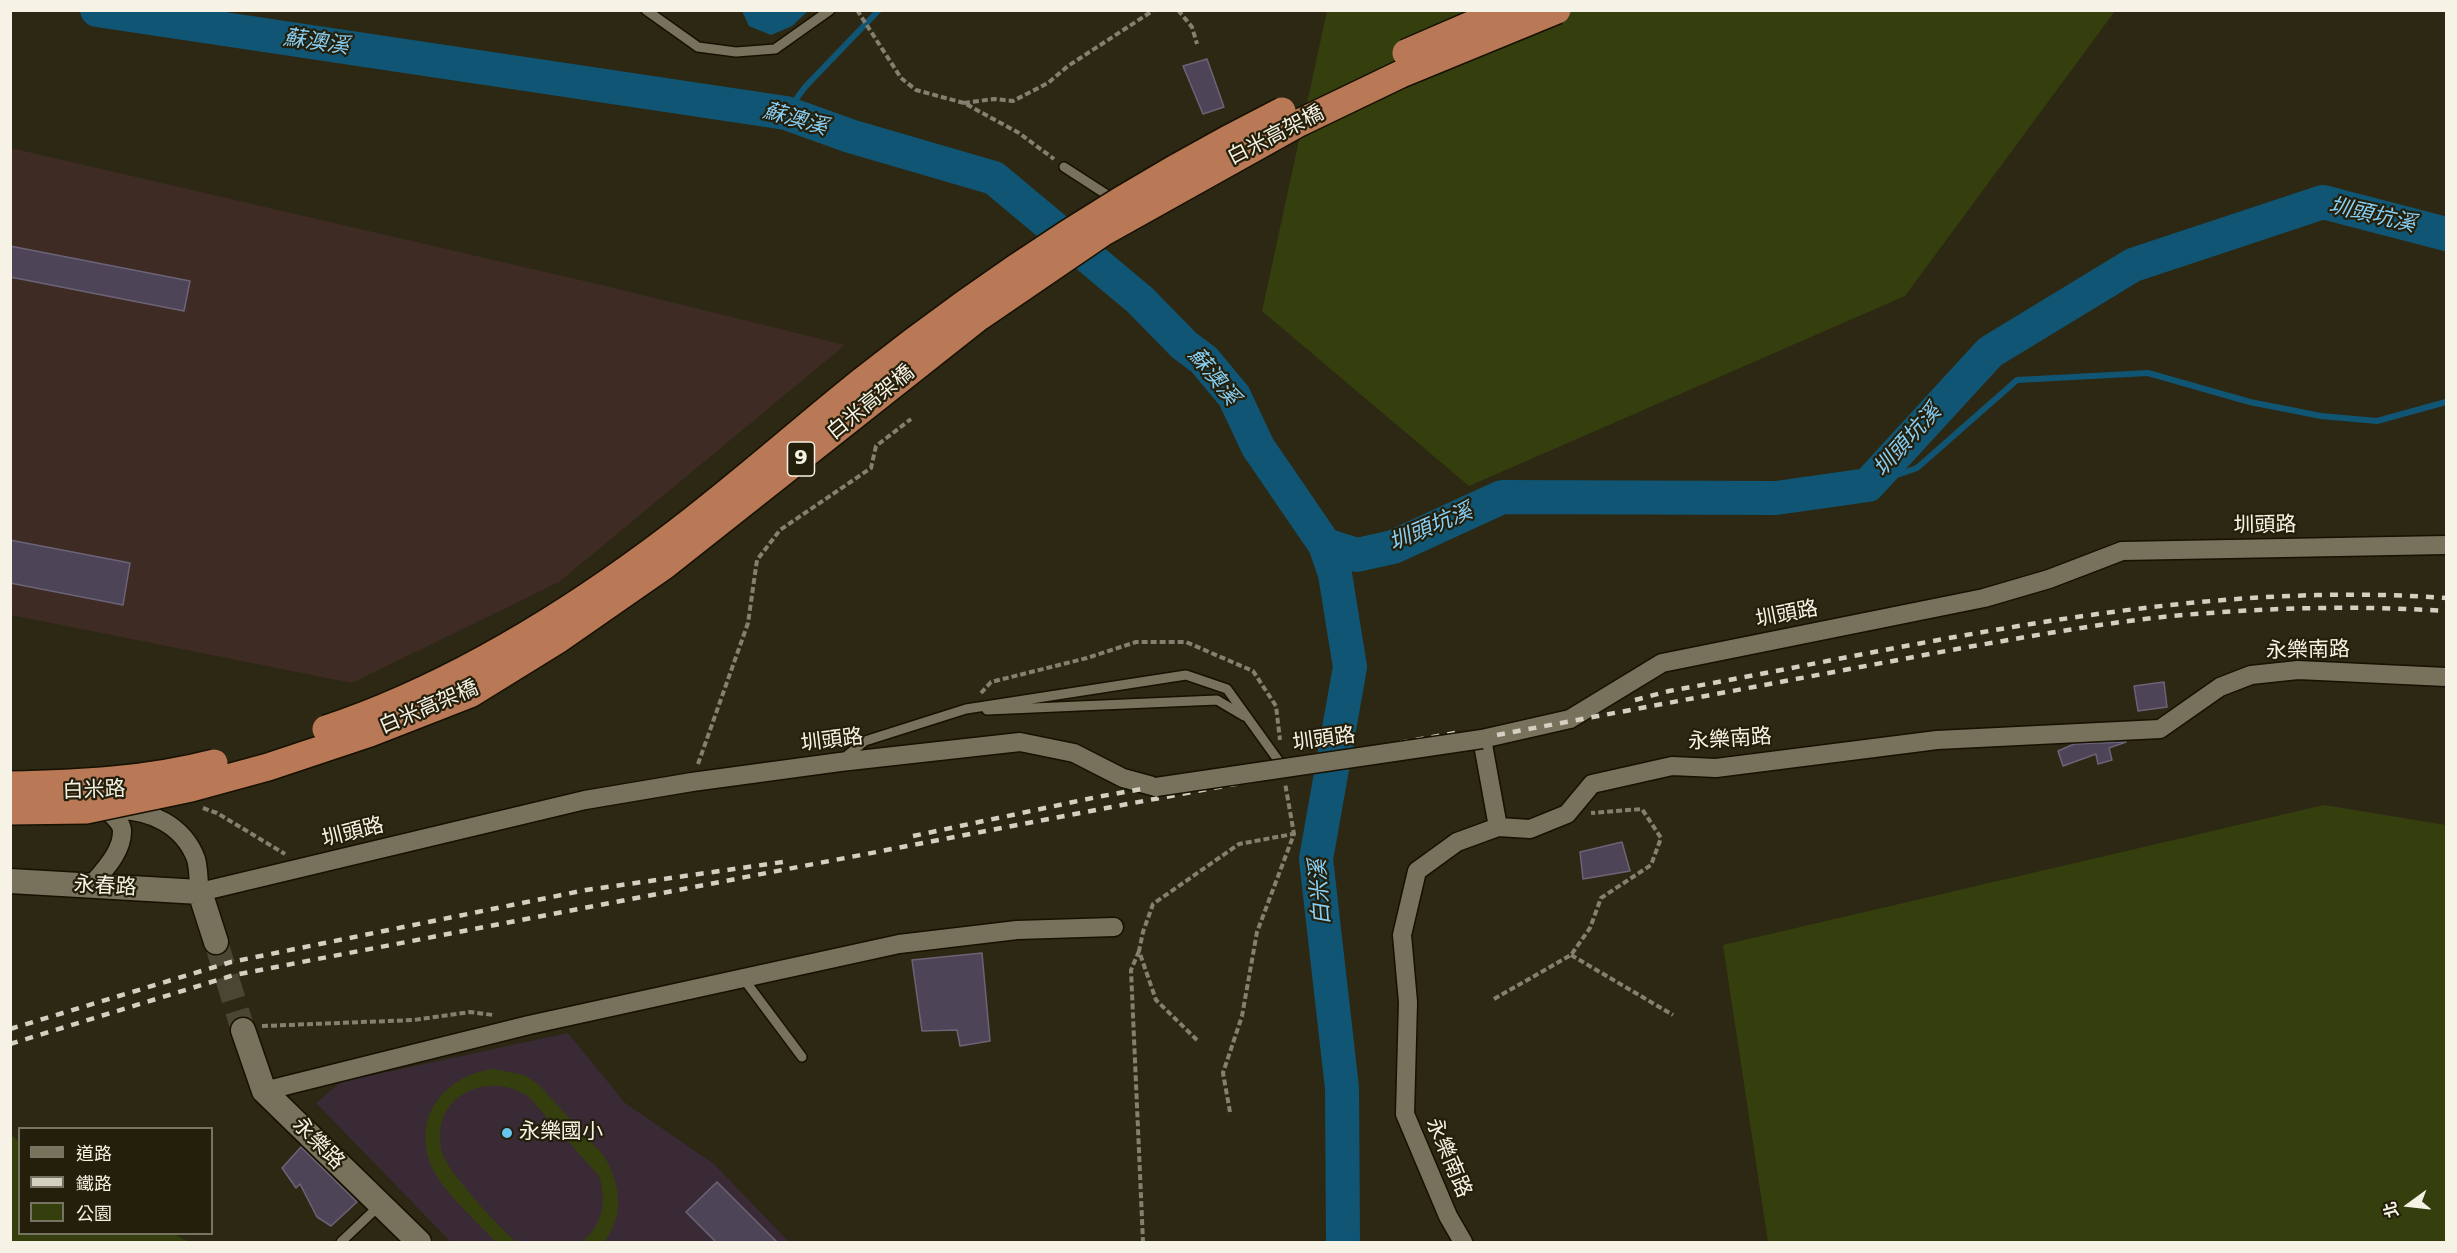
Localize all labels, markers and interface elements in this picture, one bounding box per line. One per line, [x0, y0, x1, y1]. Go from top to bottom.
water label: 蘇澳溪 [281, 25, 351, 61]
water label: 蘇澳溪 [760, 98, 830, 142]
street label: 白米高架橋 [1224, 101, 1328, 171]
water label: 圳頭坑溪 [2326, 193, 2418, 239]
water label: 蘇澳溪 [1182, 343, 1244, 411]
street label: 白米高架橋 [822, 360, 920, 446]
water label: 圳頭坑溪 [1869, 399, 1947, 483]
road number: 9 [788, 442, 814, 476]
water label: 圳頭坑溪 [1385, 499, 1477, 557]
street label: 圳頭路 [2233, 513, 2297, 539]
street label: 圳頭路 [1754, 597, 1820, 633]
street label: 永樂南路 [2266, 638, 2350, 664]
street label: 白米高架橋 [376, 676, 482, 740]
street label: 圳頭路 [1291, 723, 1357, 757]
street label: 圳頭路 [799, 725, 865, 757]
street label: 永樂南路 [1687, 725, 1773, 755]
street label: 白米路 [62, 777, 126, 805]
street label: 圳頭路 [319, 813, 387, 853]
water label: 白米溪 [1306, 858, 1336, 926]
street label: 永春路 [73, 873, 137, 901]
street label: 永樂路 [287, 1113, 349, 1175]
street label: 永樂南路 [1420, 1114, 1476, 1202]
place label: 永樂國小 [519, 1120, 603, 1146]
marker: 永樂國小 [500, 1126, 514, 1140]
legend [18, 1127, 213, 1235]
text: 道路 [76, 1143, 112, 1164]
text: 鐵路 [76, 1173, 112, 1194]
north arrow [2379, 1175, 2439, 1235]
text: 北 [2380, 1200, 2402, 1220]
text: 公園 [76, 1203, 112, 1224]

